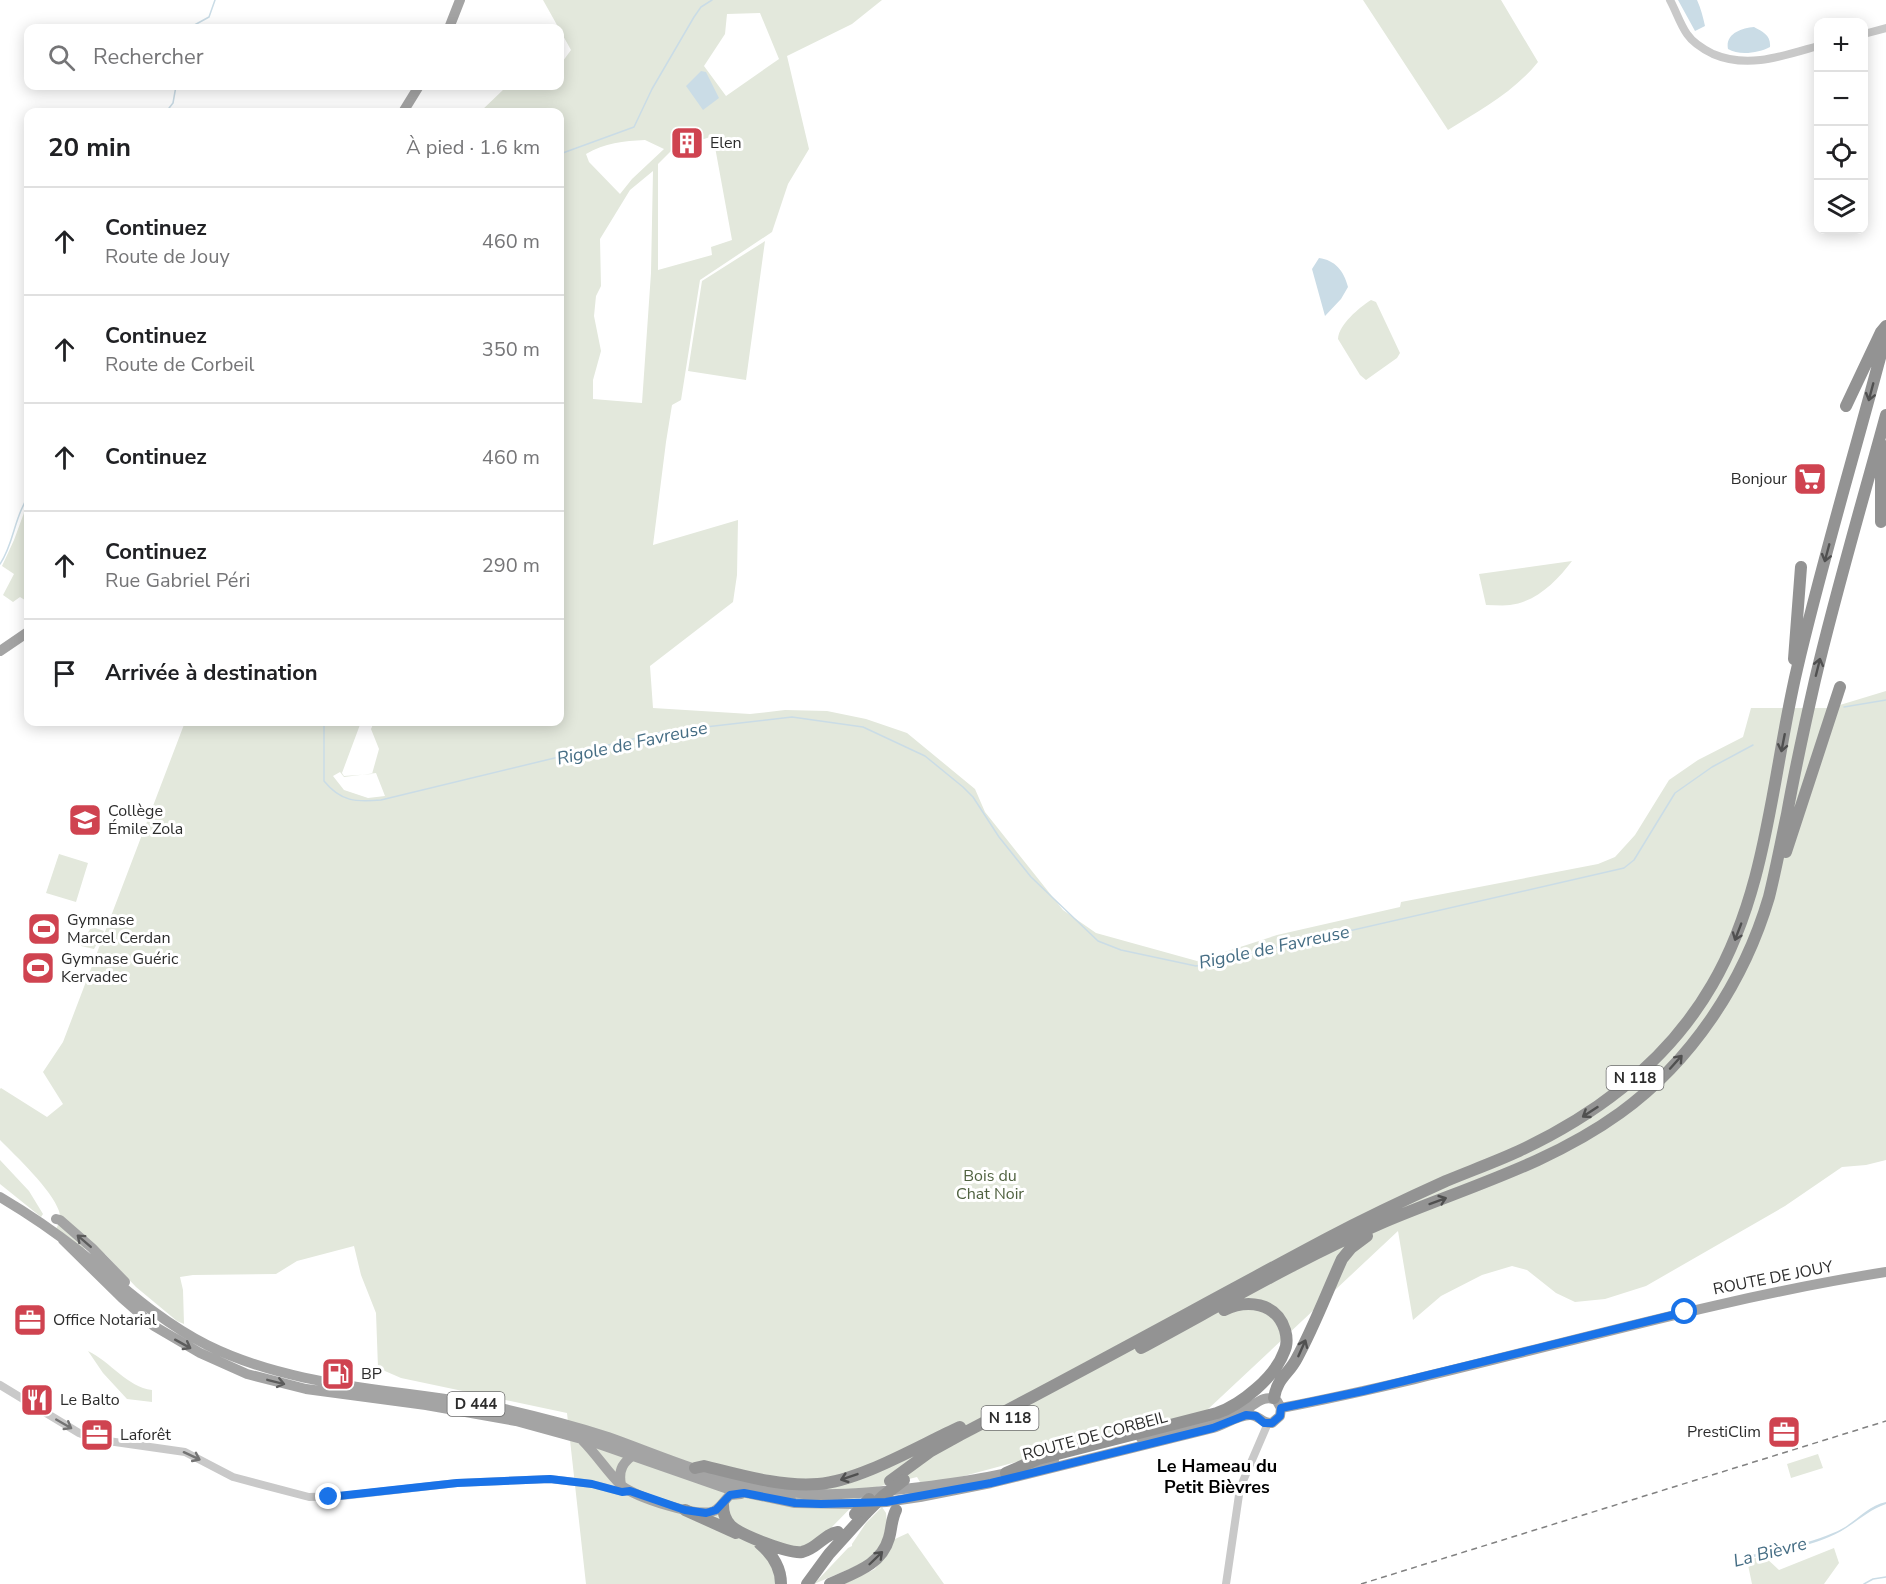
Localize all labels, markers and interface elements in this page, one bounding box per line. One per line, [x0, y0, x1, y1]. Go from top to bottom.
map controls [1814, 18, 1868, 234]
button: + [1814, 18, 1868, 72]
search box [24, 24, 564, 90]
icon: search [45, 41, 78, 74]
text: Rechercher [93, 42, 204, 72]
button: − [1814, 72, 1868, 126]
building icon: Elen [669, 125, 705, 161]
button: locate [1814, 126, 1868, 180]
text: 20 min [48, 130, 131, 165]
place label: Elen [710, 132, 742, 154]
text: À pied · 1.6 km [406, 134, 540, 161]
button: layers [1814, 180, 1868, 234]
text: Continuez [105, 213, 207, 243]
icon: ahead [48, 225, 81, 258]
text: 460 m [482, 228, 540, 255]
text: Route de Jouy [105, 243, 230, 270]
text: Continuez [105, 321, 207, 351]
icon: ahead [48, 333, 81, 366]
text: 350 m [482, 336, 540, 363]
text: Route de Corbeil [105, 351, 255, 378]
one-way arrow [1865, 382, 1876, 401]
icon: ahead [48, 441, 81, 474]
text: Continuez [105, 442, 207, 472]
text: 460 m [482, 444, 540, 471]
supermarket icon: Bonjour [1792, 461, 1828, 497]
place label: Bonjour [1731, 468, 1787, 490]
text: Continuez [105, 537, 207, 567]
one-way arrow [1821, 543, 1833, 562]
icon: ahead [48, 549, 81, 582]
text: 290 m [482, 552, 540, 579]
text: Rue Gabriel Péri [105, 567, 250, 594]
icon: arrive [48, 657, 81, 690]
text: Arrivée à destination [105, 658, 318, 688]
one-way arrow [1813, 658, 1825, 677]
water label: Rigole de Favreuse [554, 715, 710, 771]
one-way arrow [1777, 732, 1788, 752]
place label: Collège Émile Zola [108, 800, 183, 840]
school or university icon: Collège Émile Zola [67, 802, 103, 838]
place label: Gymnase Marcel Cerdan [67, 909, 171, 949]
sports icon: Gymnase Marcel Cerdan [26, 911, 62, 947]
water label: Rigole de Favreuse [1196, 919, 1352, 975]
one-way arrow [1732, 922, 1743, 941]
place label: Gymnase Guéric Kervadec [61, 948, 179, 988]
sports icon: Gymnase Guéric Kervadec [20, 950, 56, 986]
one-way arrow [1669, 1055, 1683, 1070]
road number: N 118 [1606, 1066, 1664, 1090]
one-way arrow [1582, 1106, 1599, 1118]
park label: Bois du Chat Noir [956, 1165, 1024, 1205]
one-way arrow [1428, 1195, 1447, 1206]
one-way arrow [76, 1234, 92, 1247]
street label: ROUTE DE JOUY [1711, 1256, 1835, 1300]
route start [1671, 1298, 1697, 1324]
office icon: Office Notarial [12, 1302, 48, 1338]
place label: Office Notarial [53, 1309, 157, 1331]
one-way arrow [174, 1338, 191, 1350]
one-way arrow [1296, 1340, 1308, 1358]
fuel station icon: BP [320, 1356, 356, 1392]
place label: BP [361, 1363, 382, 1385]
one-way arrow [267, 1377, 286, 1388]
restaurant icon: Le Balto [19, 1382, 55, 1418]
place label: Le Balto [60, 1389, 120, 1411]
road number: D 444 [448, 1392, 504, 1416]
road number: N 118 [982, 1406, 1038, 1430]
street label: ROUTE DE CORBEIL [1020, 1406, 1170, 1466]
office icon: PrestiClim [1766, 1414, 1802, 1450]
office icon: Laforêt [79, 1417, 115, 1453]
one-way arrow [55, 1419, 72, 1431]
place label: PrestiClim [1687, 1421, 1761, 1443]
place label: Laforêt [120, 1424, 171, 1446]
one-way arrow [183, 1451, 201, 1462]
district label: Le Hameau du Petit Bièvres [1157, 1454, 1277, 1499]
one-way arrow [840, 1472, 859, 1483]
route end [315, 1483, 341, 1509]
water label: La Bièvre [1731, 1531, 1810, 1573]
one-way arrow [869, 1551, 884, 1565]

